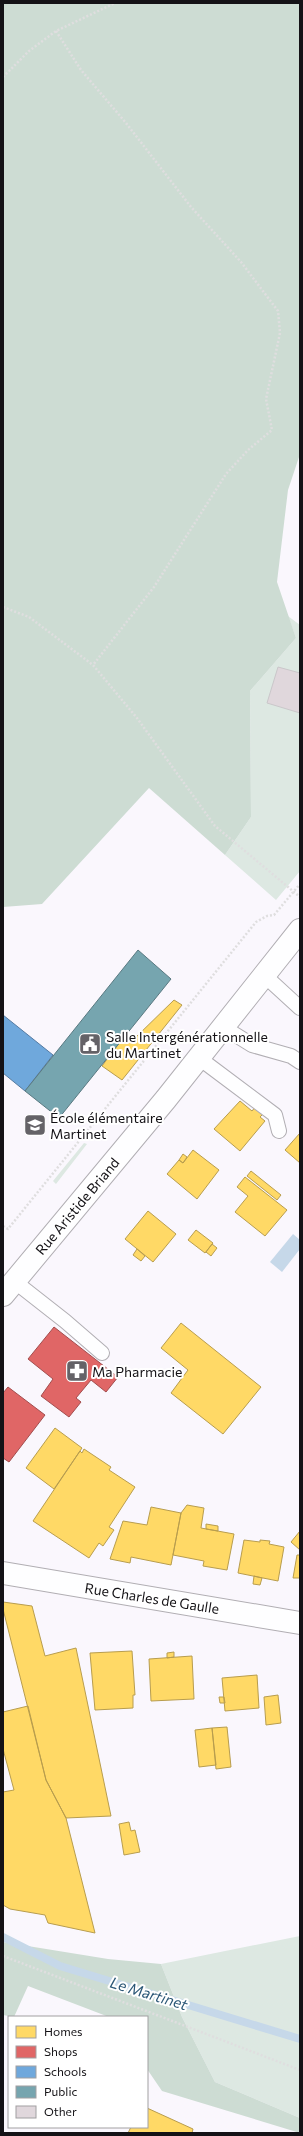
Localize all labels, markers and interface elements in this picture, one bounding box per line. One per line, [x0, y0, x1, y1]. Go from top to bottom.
place label: Salle Intergénérationnelle du Martinet [106, 1028, 268, 1061]
public building icon: Salle Intergénérationnelle du Martinet [77, 1031, 103, 1057]
place label: École élémentaire Martinet [50, 1109, 163, 1142]
school or university icon: École élémentaire Martinet [22, 1112, 48, 1138]
street label: Rue Aristide Briand [31, 1154, 123, 1258]
pharmacy icon: Ma Pharmacie [64, 1358, 90, 1384]
place label: Ma Pharmacie [92, 1363, 182, 1380]
street label: Rue Charles de Gaulle [84, 1579, 220, 1617]
water label: Le Martinet [108, 1973, 191, 2014]
legend [8, 2016, 148, 2128]
text: Homes [44, 2024, 82, 2038]
text: Shops [44, 2044, 78, 2058]
text: Schools [44, 2064, 87, 2078]
text: Public [44, 2084, 77, 2098]
text: Other [44, 2104, 77, 2118]

